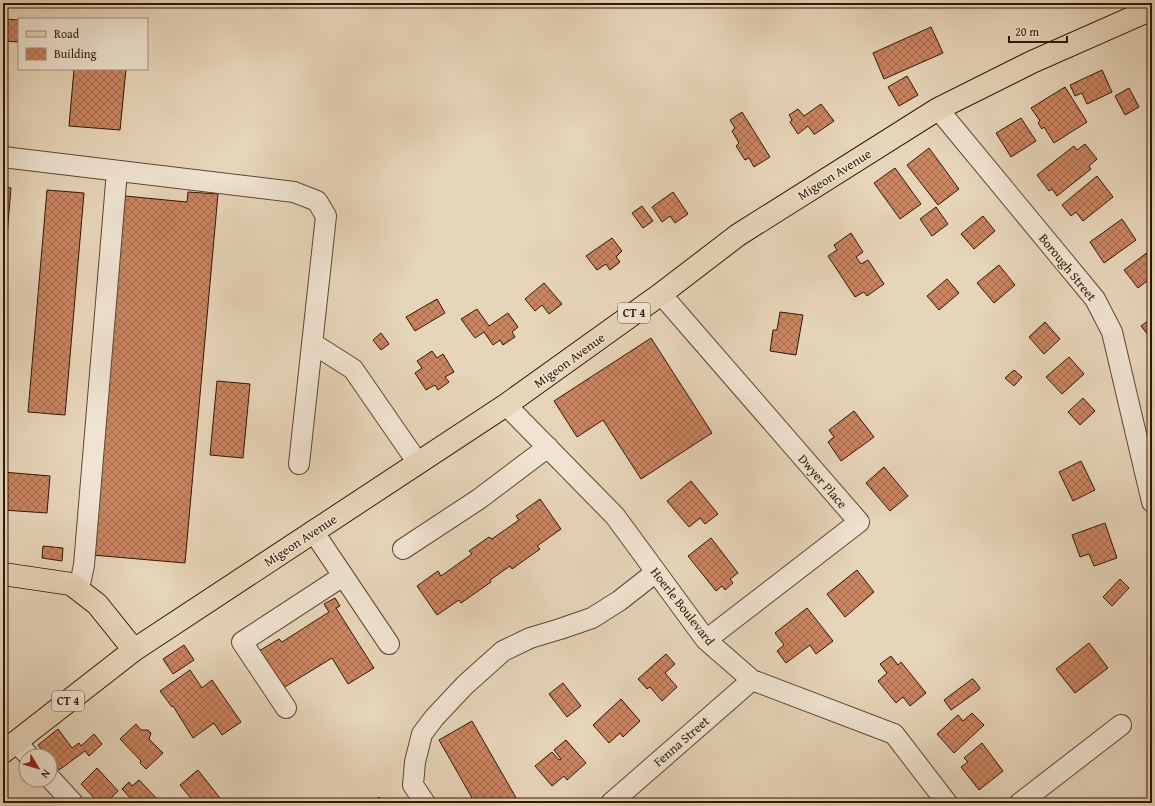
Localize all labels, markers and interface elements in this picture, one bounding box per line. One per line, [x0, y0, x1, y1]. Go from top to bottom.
legend [18, 18, 148, 70]
scale bar [1009, 18, 1067, 44]
text: 20 m [1015, 23, 1039, 40]
text: Road [54, 25, 80, 42]
text: Building [54, 45, 97, 62]
street label: Migeon Avenue [794, 144, 875, 205]
street label: Borough Street [1034, 229, 1101, 306]
road number: CT 4 [618, 303, 650, 323]
street label: Migeon Avenue [530, 328, 609, 393]
street label: Dwyer Place [794, 450, 852, 513]
street label: Migeon Avenue [260, 510, 341, 571]
street label: Hoerle Boulevard [646, 563, 719, 649]
road number: CT 4 [52, 691, 84, 711]
street label: Fenna Street [649, 711, 714, 771]
north arrow [18, 748, 58, 788]
text: N [37, 766, 54, 782]

